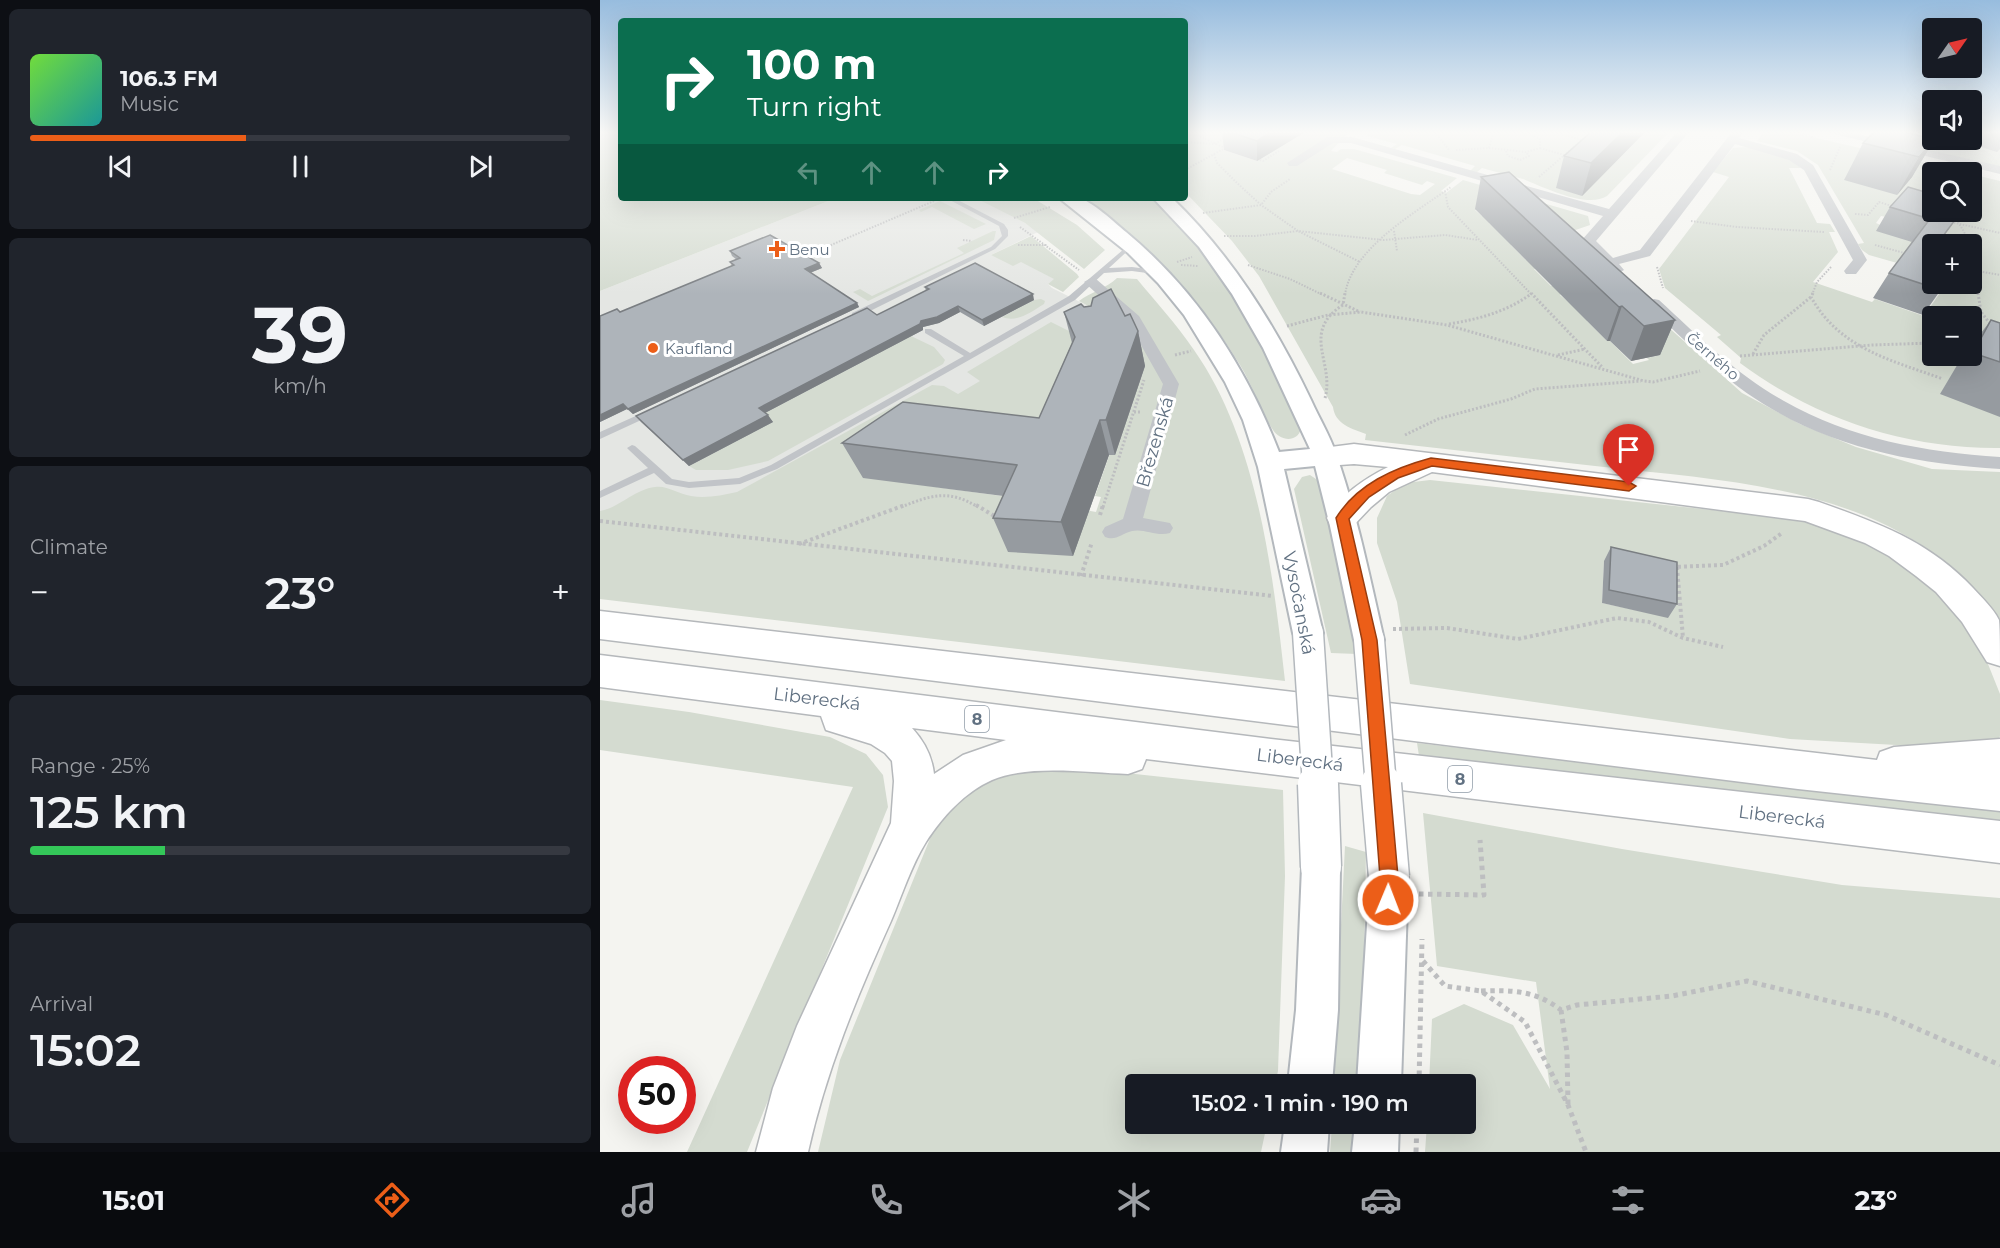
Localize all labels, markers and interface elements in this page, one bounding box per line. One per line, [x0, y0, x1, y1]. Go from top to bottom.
north arrow [1922, 18, 1982, 78]
map controls [1922, 18, 1982, 366]
text: 100 m [747, 38, 876, 90]
icon: right [648, 42, 726, 120]
text: 106.3 FM [120, 65, 218, 92]
text: Turn right [747, 90, 882, 123]
button: sound [1922, 90, 1982, 150]
text: Music [120, 92, 179, 116]
icon: previous [104, 150, 137, 183]
icon: pause [284, 150, 317, 183]
icon: next [464, 150, 497, 183]
icon: left [792, 156, 825, 189]
icon: ahead [855, 156, 888, 189]
icon: ahead [918, 156, 951, 189]
icon: right [981, 156, 1014, 189]
button: search [1922, 162, 1982, 222]
button: + [1922, 234, 1982, 294]
place label: Benu [789, 240, 830, 259]
marker: Benu [770, 242, 784, 256]
text: 39 [252, 287, 348, 383]
button: − [1922, 306, 1982, 366]
street label: Černého [1683, 328, 1743, 384]
place label: Kaufland [665, 339, 733, 358]
marker: Kaufland [646, 341, 660, 355]
text: km/h [273, 374, 327, 398]
street label: Březenská [1132, 394, 1178, 490]
pin [1603, 424, 1654, 486]
icon: arrive [1612, 433, 1645, 466]
text: Climate [30, 535, 108, 559]
street label: Vysočanská [1278, 549, 1320, 657]
text: 23° [265, 565, 335, 620]
text: − [30, 572, 49, 612]
text: + [551, 572, 570, 612]
street label: Liberecká [772, 683, 862, 715]
road number: 8 [965, 706, 989, 732]
street label: Liberecká [1255, 744, 1345, 776]
text: Range · 25% [30, 754, 150, 778]
road number: 8 [1448, 766, 1472, 792]
text: 125 km [30, 784, 188, 839]
street label: Liberecká [1737, 801, 1827, 833]
position arrow [1356, 868, 1420, 932]
text: Arrival [30, 992, 93, 1016]
text: 15:02 [30, 1022, 141, 1077]
speed limit sign: 50 [618, 1056, 696, 1134]
text: 15:02 · 1 min · 190 m [1192, 1090, 1409, 1117]
icon: directions [371, 1179, 413, 1221]
icon: music [618, 1179, 660, 1221]
icon: phone [865, 1179, 907, 1221]
icon: climate [1113, 1179, 1155, 1221]
icon: car [1360, 1179, 1402, 1221]
icon: filters [1607, 1179, 1649, 1221]
text: 15:01 [103, 1184, 165, 1217]
text: 23° [1855, 1184, 1897, 1217]

